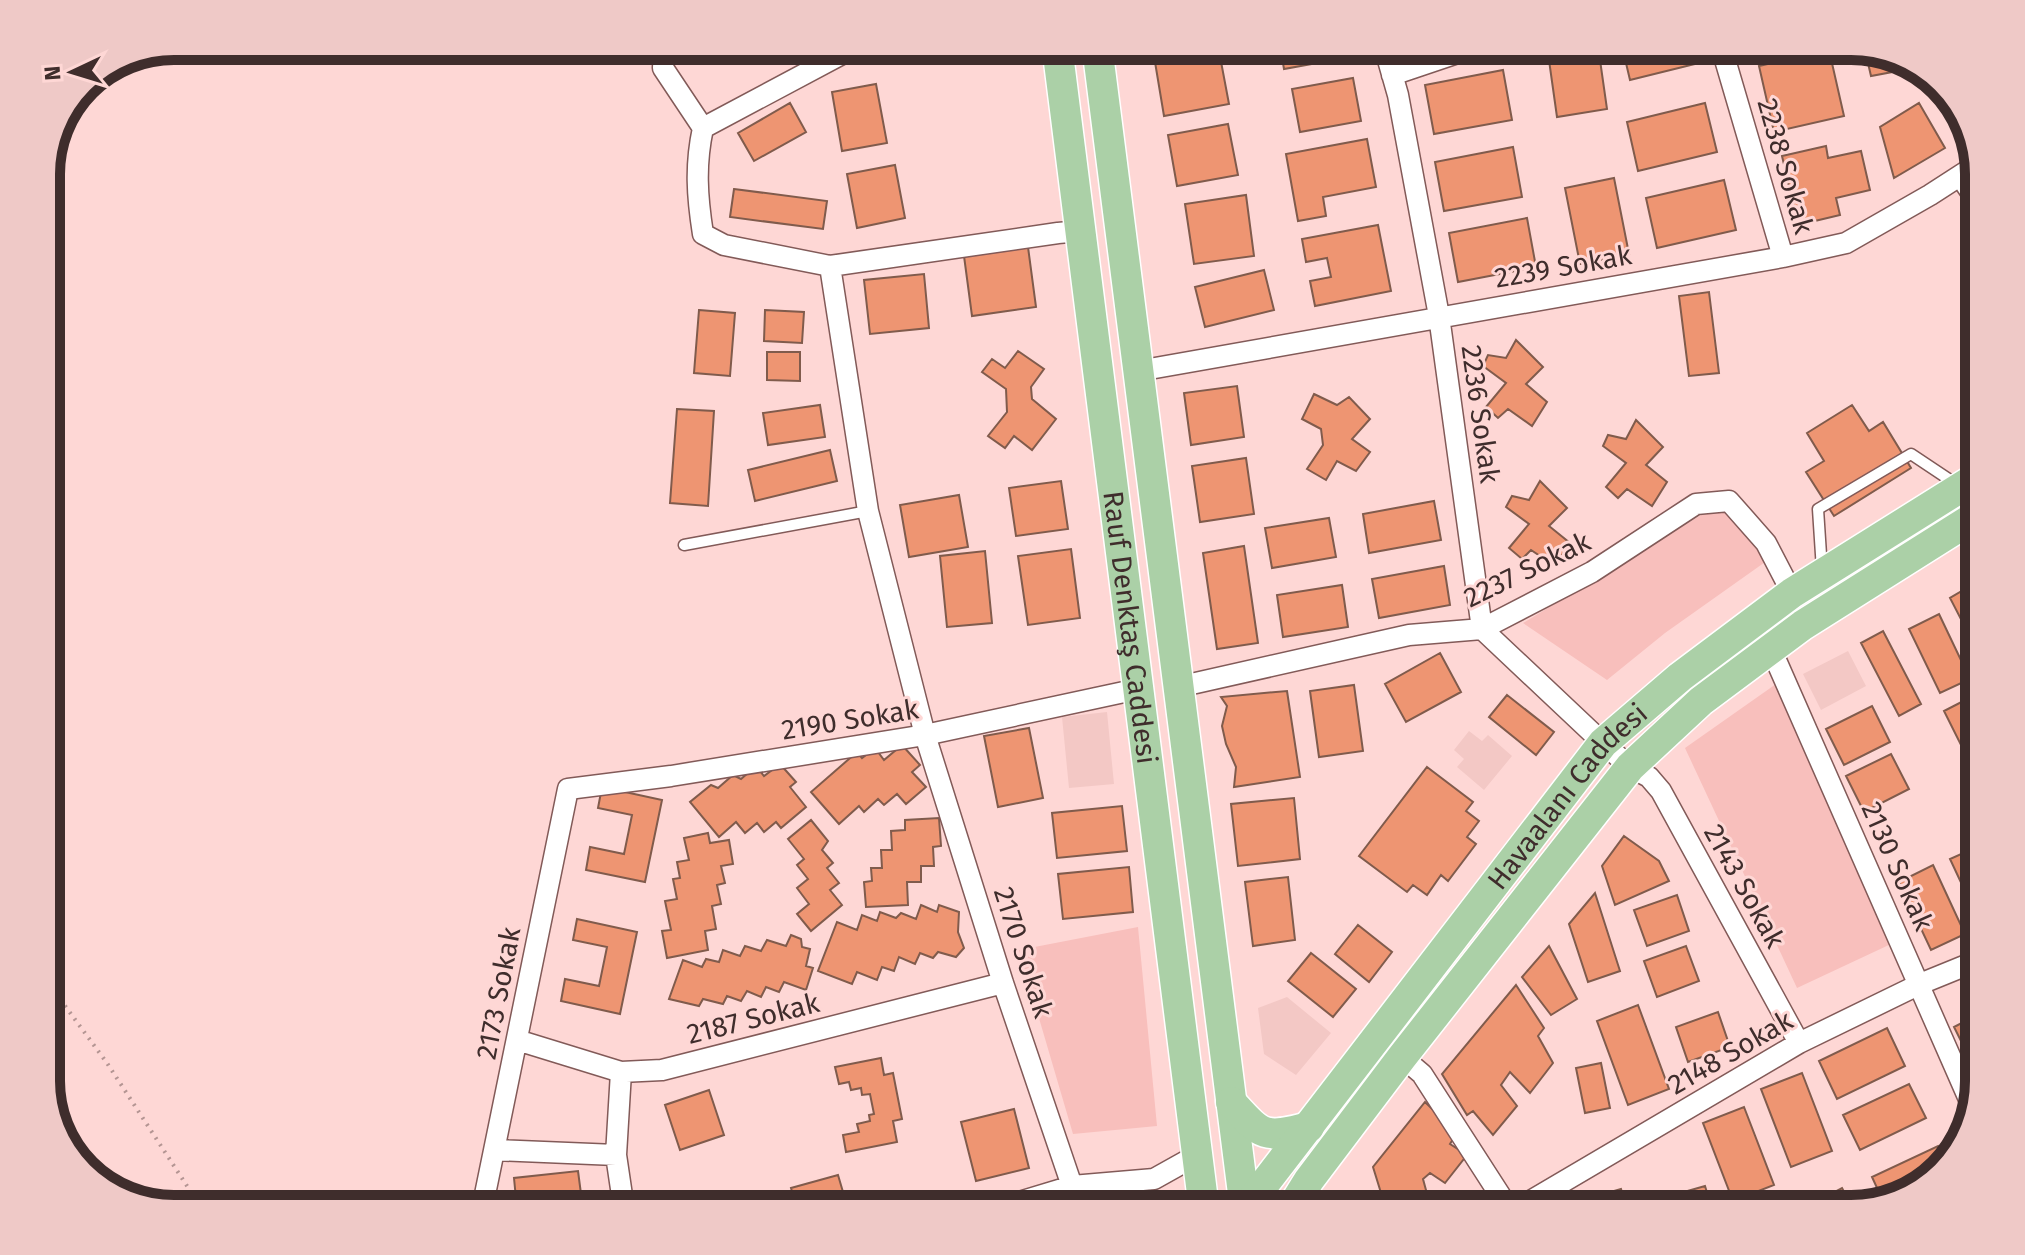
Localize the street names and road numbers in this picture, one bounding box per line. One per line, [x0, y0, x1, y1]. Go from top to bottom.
street label: 2238 Sokak [1750, 95, 1821, 238]
street label: 2239 Sokak [1492, 238, 1635, 295]
street label: 2236 Sokak [1454, 343, 1507, 486]
street label: Rauf Denktaş Caddesi [1096, 489, 1164, 766]
street label: 2237 Sokak [1459, 524, 1596, 614]
street label: 2190 Sokak [779, 692, 922, 747]
street label: Havaalanı Caddesi [1481, 697, 1654, 896]
street label: 2130 Sokak [1855, 797, 1941, 936]
street label: 2143 Sokak [1697, 819, 1792, 954]
street label: 2170 Sokak [987, 883, 1060, 1022]
street label: 2173 Sokak [470, 924, 528, 1062]
street label: 2187 Sokak [684, 986, 823, 1051]
street label: 2148 Sokak [1662, 1003, 1799, 1101]

